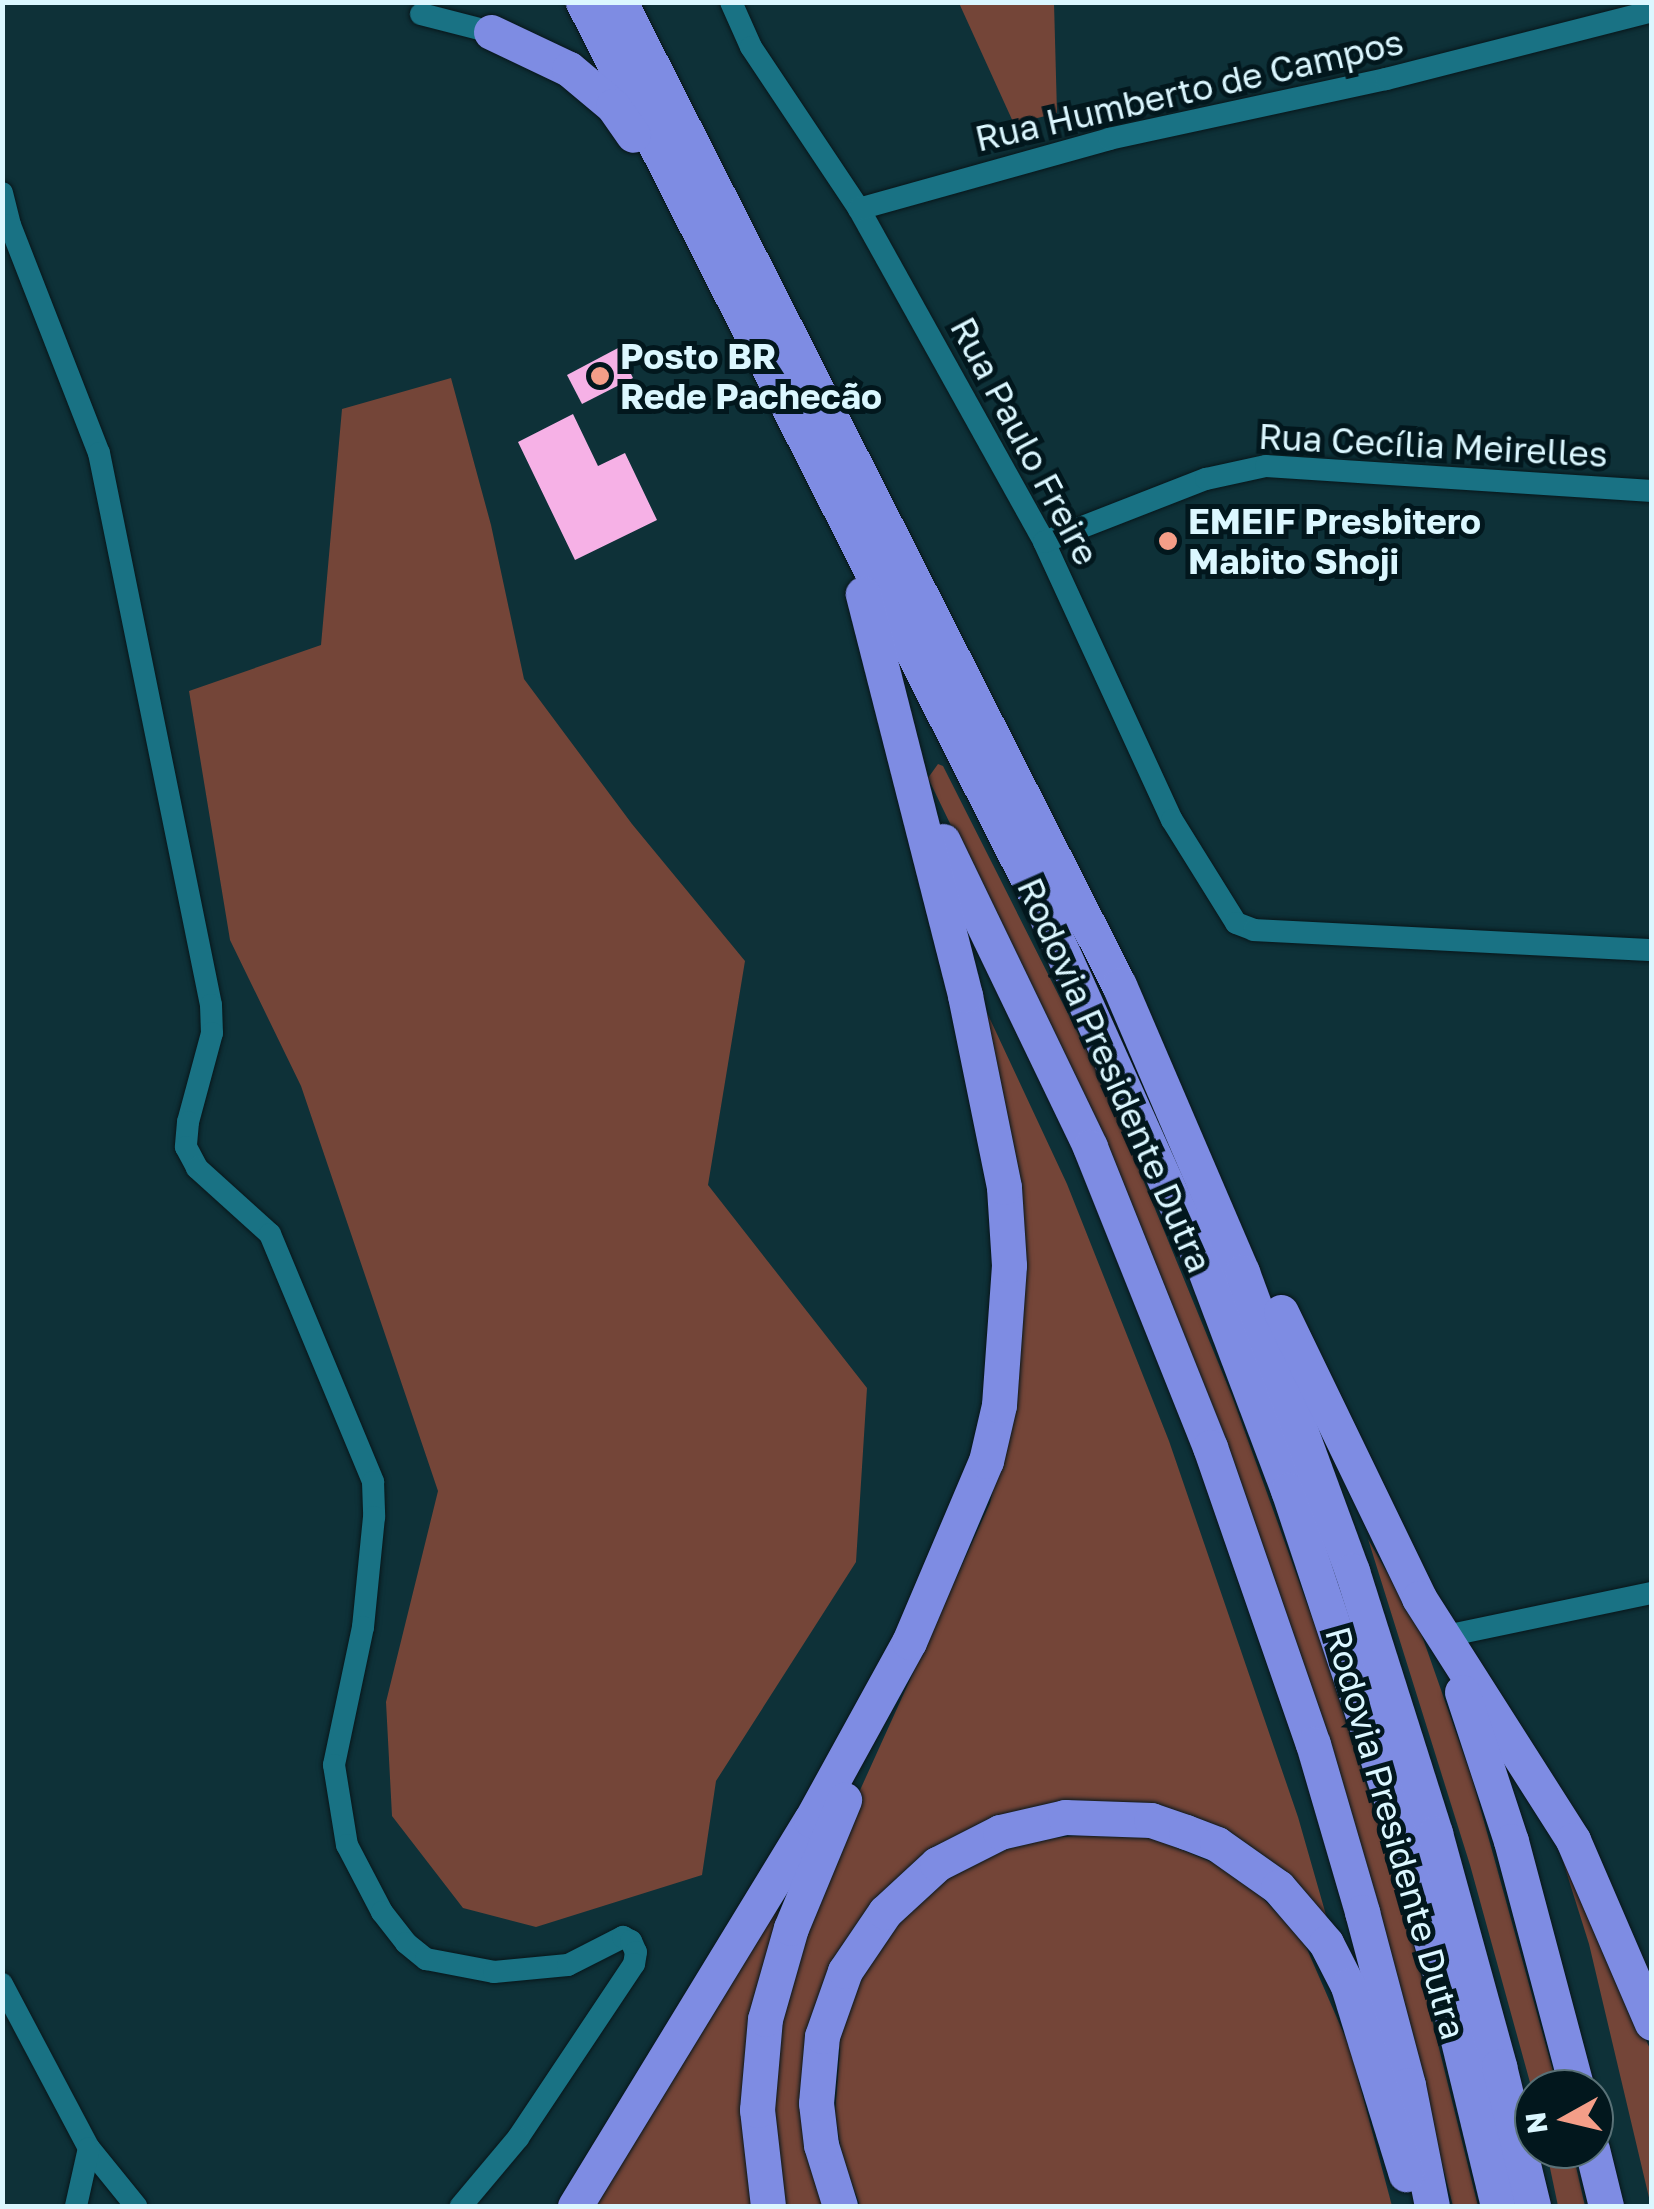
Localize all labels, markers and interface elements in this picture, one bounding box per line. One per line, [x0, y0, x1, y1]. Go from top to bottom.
street label: Rua Humberto de Campos [971, 20, 1407, 160]
street label: Rua Paulo Freire [942, 310, 1108, 572]
place label: Posto BR Rede Pachecão [620, 335, 882, 417]
marker: Posto BR Rede Pachecão [589, 365, 611, 387]
street label: Rua Cecília Meirelles [1257, 415, 1609, 475]
place label: EMEIF Presbitero Mabito Shoji [1188, 500, 1481, 582]
marker: EMEIF Presbitero Mabito Shoji [1157, 530, 1179, 552]
street label: Rodovia Presidente Dutra [1009, 871, 1221, 1279]
street label: Rodovia Presidente Dutra [1317, 1622, 1475, 2044]
north arrow [1514, 2069, 1614, 2169]
text: N [1518, 2110, 1554, 2136]

